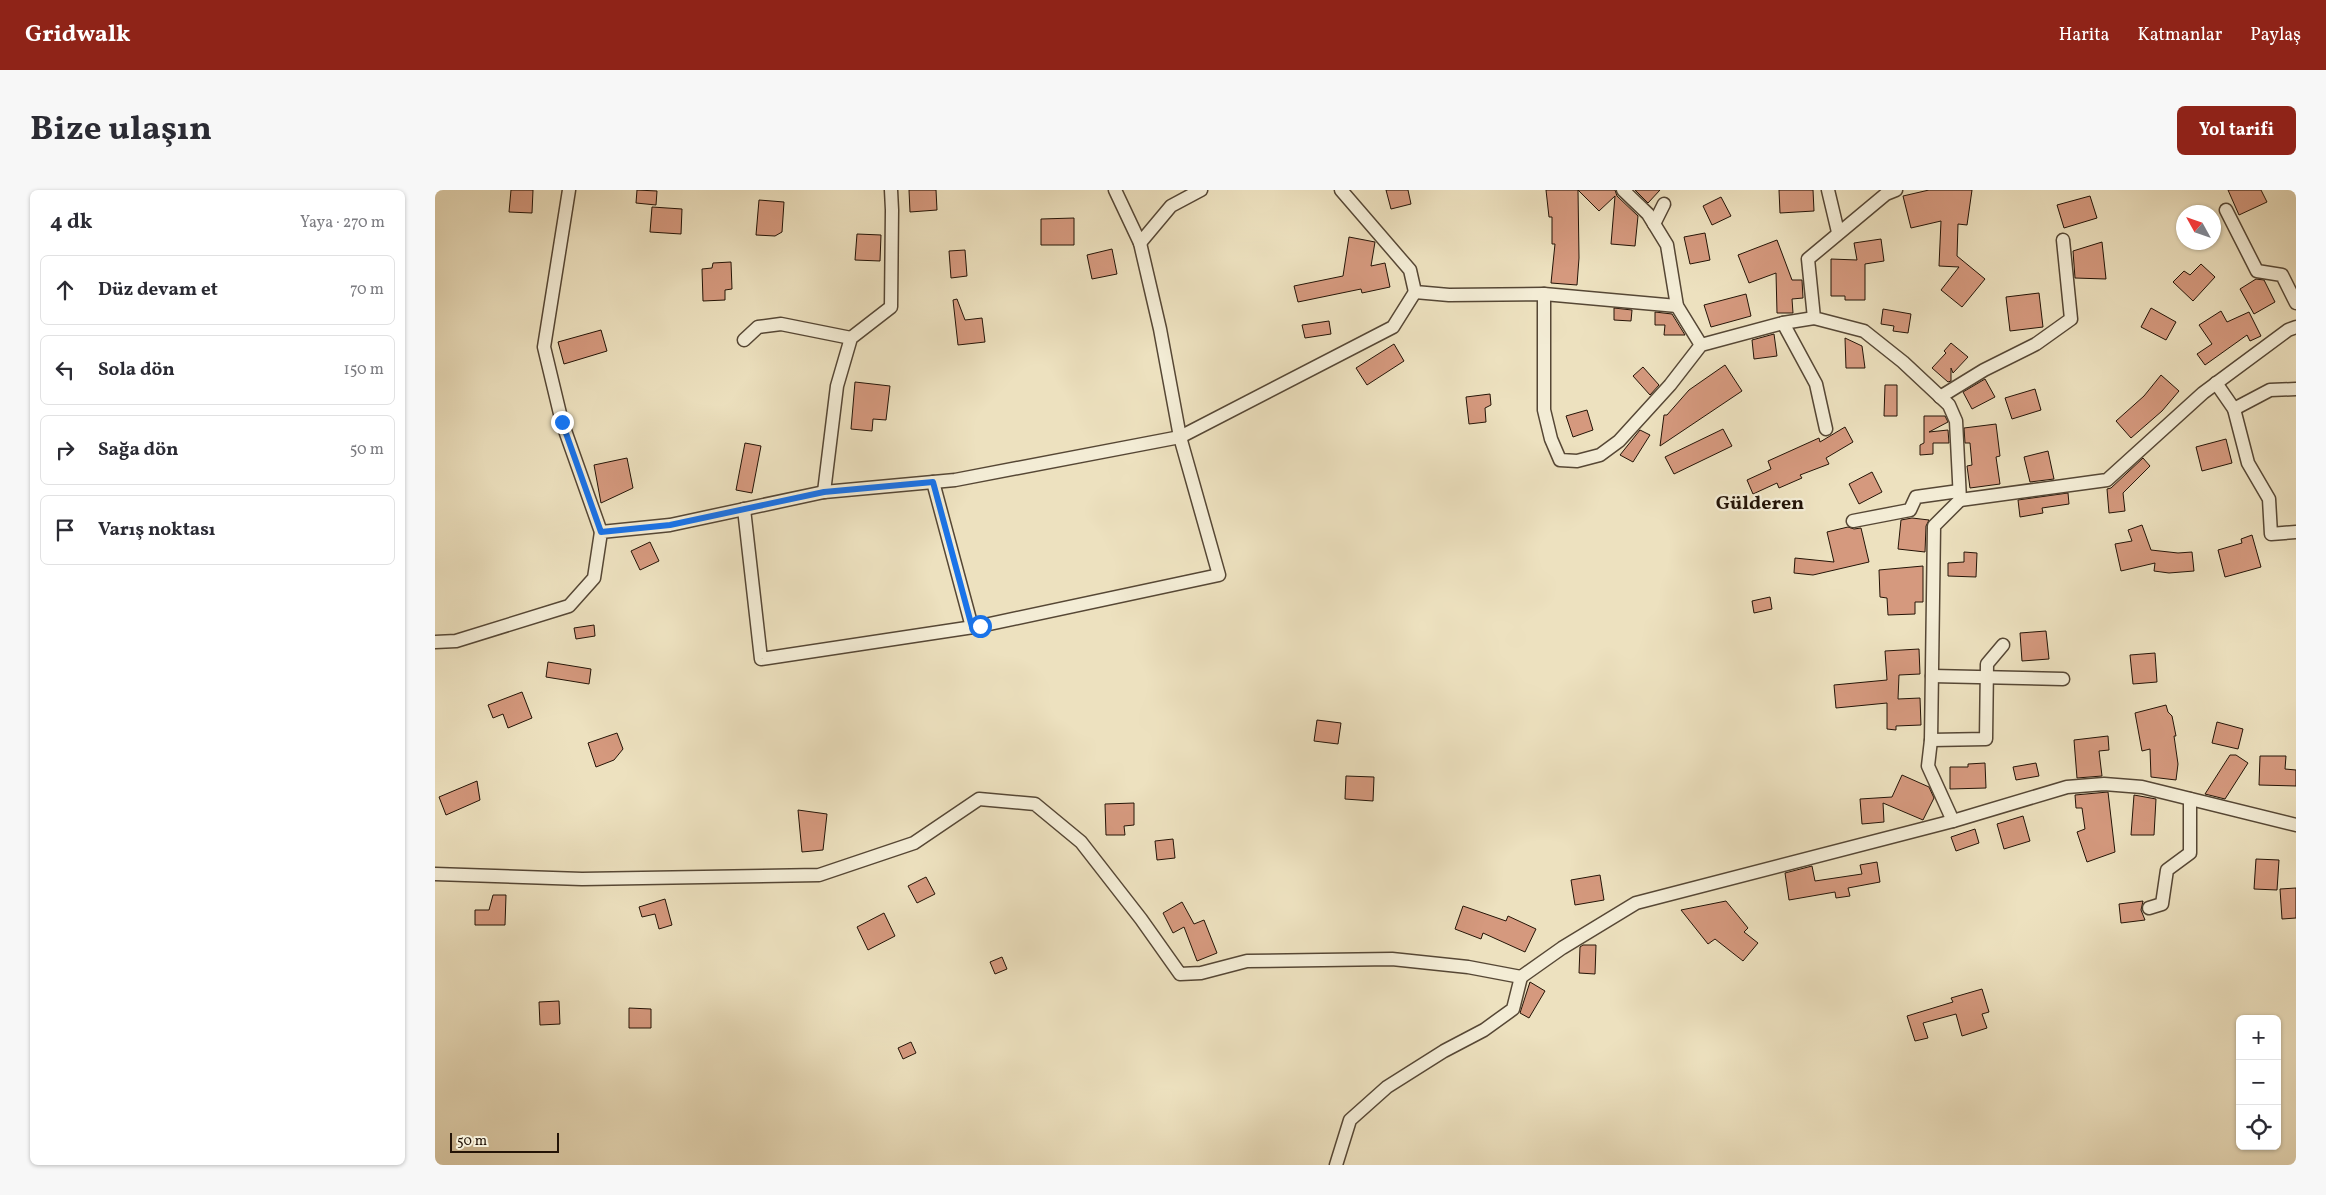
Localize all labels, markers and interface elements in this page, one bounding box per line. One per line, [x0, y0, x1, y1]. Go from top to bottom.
text: Gridwalk [25, 18, 131, 52]
text: Harita [2059, 23, 2110, 48]
text: Katmanlar [2138, 23, 2222, 48]
text: Paylaş [2250, 23, 2301, 48]
text: Bize ulaşın [30, 106, 212, 154]
button: Yol tarifi [2177, 106, 2296, 155]
north arrow [2176, 205, 2221, 250]
text: 4 dk [50, 208, 92, 237]
text: Yaya · 270 m [300, 212, 385, 234]
icon: ahead [51, 276, 79, 304]
text: Düz devam et [98, 277, 218, 303]
text: 70 m [350, 279, 384, 301]
icon: left [51, 356, 79, 384]
text: Sola dön [98, 357, 175, 383]
text: 150 m [343, 359, 384, 381]
route end [551, 411, 574, 434]
icon: right [51, 436, 79, 464]
text: Sağa dön [98, 437, 178, 463]
text: 50 m [350, 439, 384, 461]
district label: Gülderen [1716, 490, 1804, 518]
icon: arrive [51, 516, 79, 544]
text: Varış noktası [98, 517, 215, 543]
route start [969, 615, 992, 638]
map controls [2236, 1015, 2281, 1150]
button: + [2236, 1015, 2281, 1060]
button: − [2236, 1060, 2281, 1105]
button: locate [2236, 1105, 2281, 1150]
scale bar [450, 1130, 559, 1153]
text: 50 m [457, 1132, 487, 1151]

